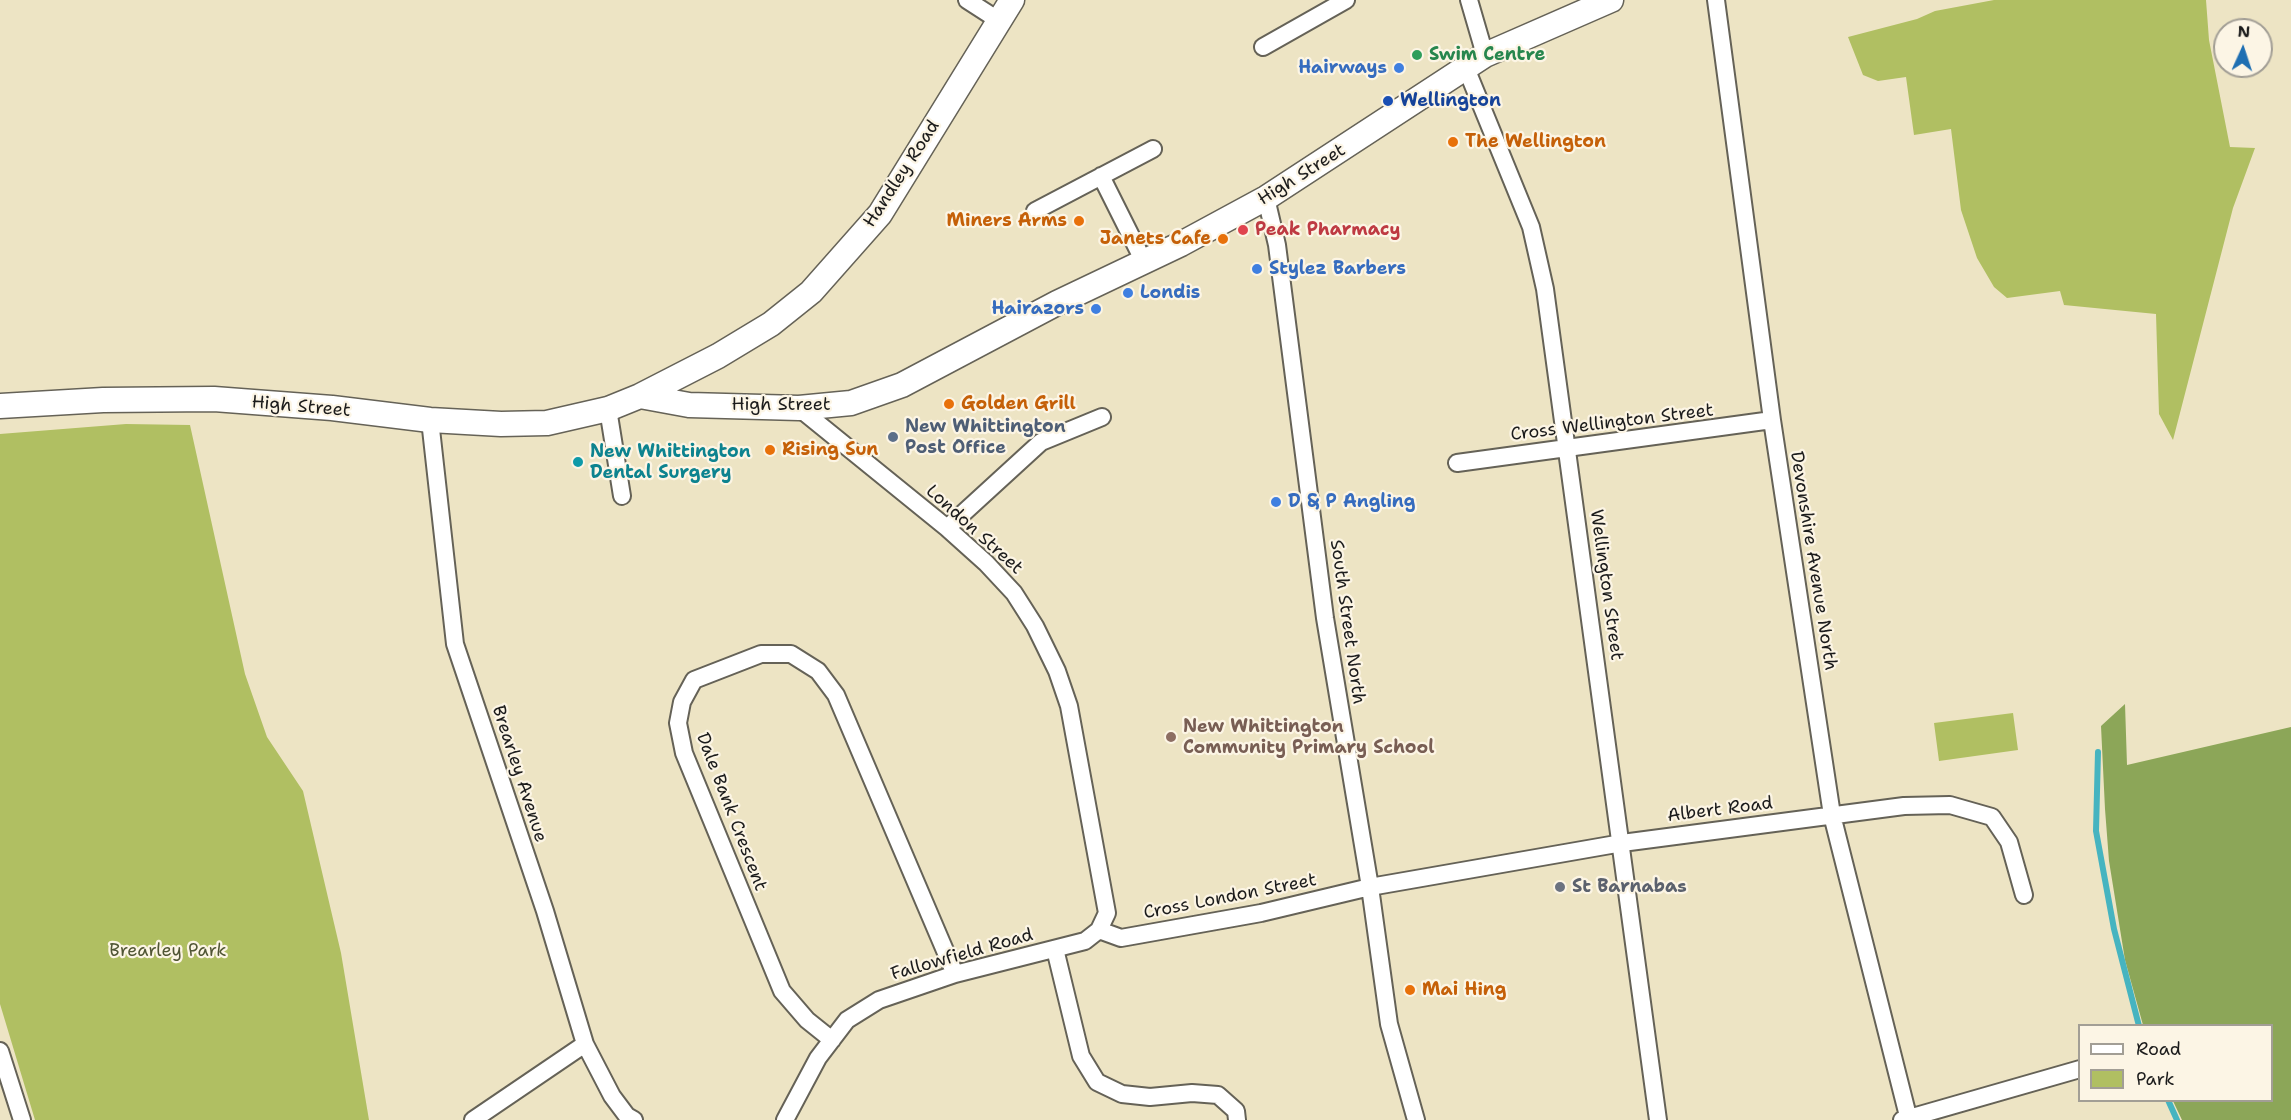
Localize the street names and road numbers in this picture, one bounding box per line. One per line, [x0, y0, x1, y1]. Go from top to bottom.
street label: Handley Road [859, 116, 945, 232]
street label: High Street [1254, 140, 1350, 210]
street label: High Street [251, 392, 351, 422]
street label: High Street [731, 394, 831, 416]
street label: Cross Wellington Street [1509, 400, 1715, 446]
street label: Devonshire Avenue North [1785, 450, 1841, 672]
street label: London Street [921, 481, 1027, 579]
street label: Wellington Street [1585, 508, 1627, 662]
street label: South Street North [1325, 538, 1369, 706]
street label: Brearley Avenue [487, 703, 551, 845]
street label: Dale Bank Crescent [691, 730, 771, 894]
street label: Albert Road [1666, 793, 1774, 827]
street label: Cross London Street [1142, 870, 1318, 924]
street label: Fallowfield Road [888, 924, 1036, 986]

